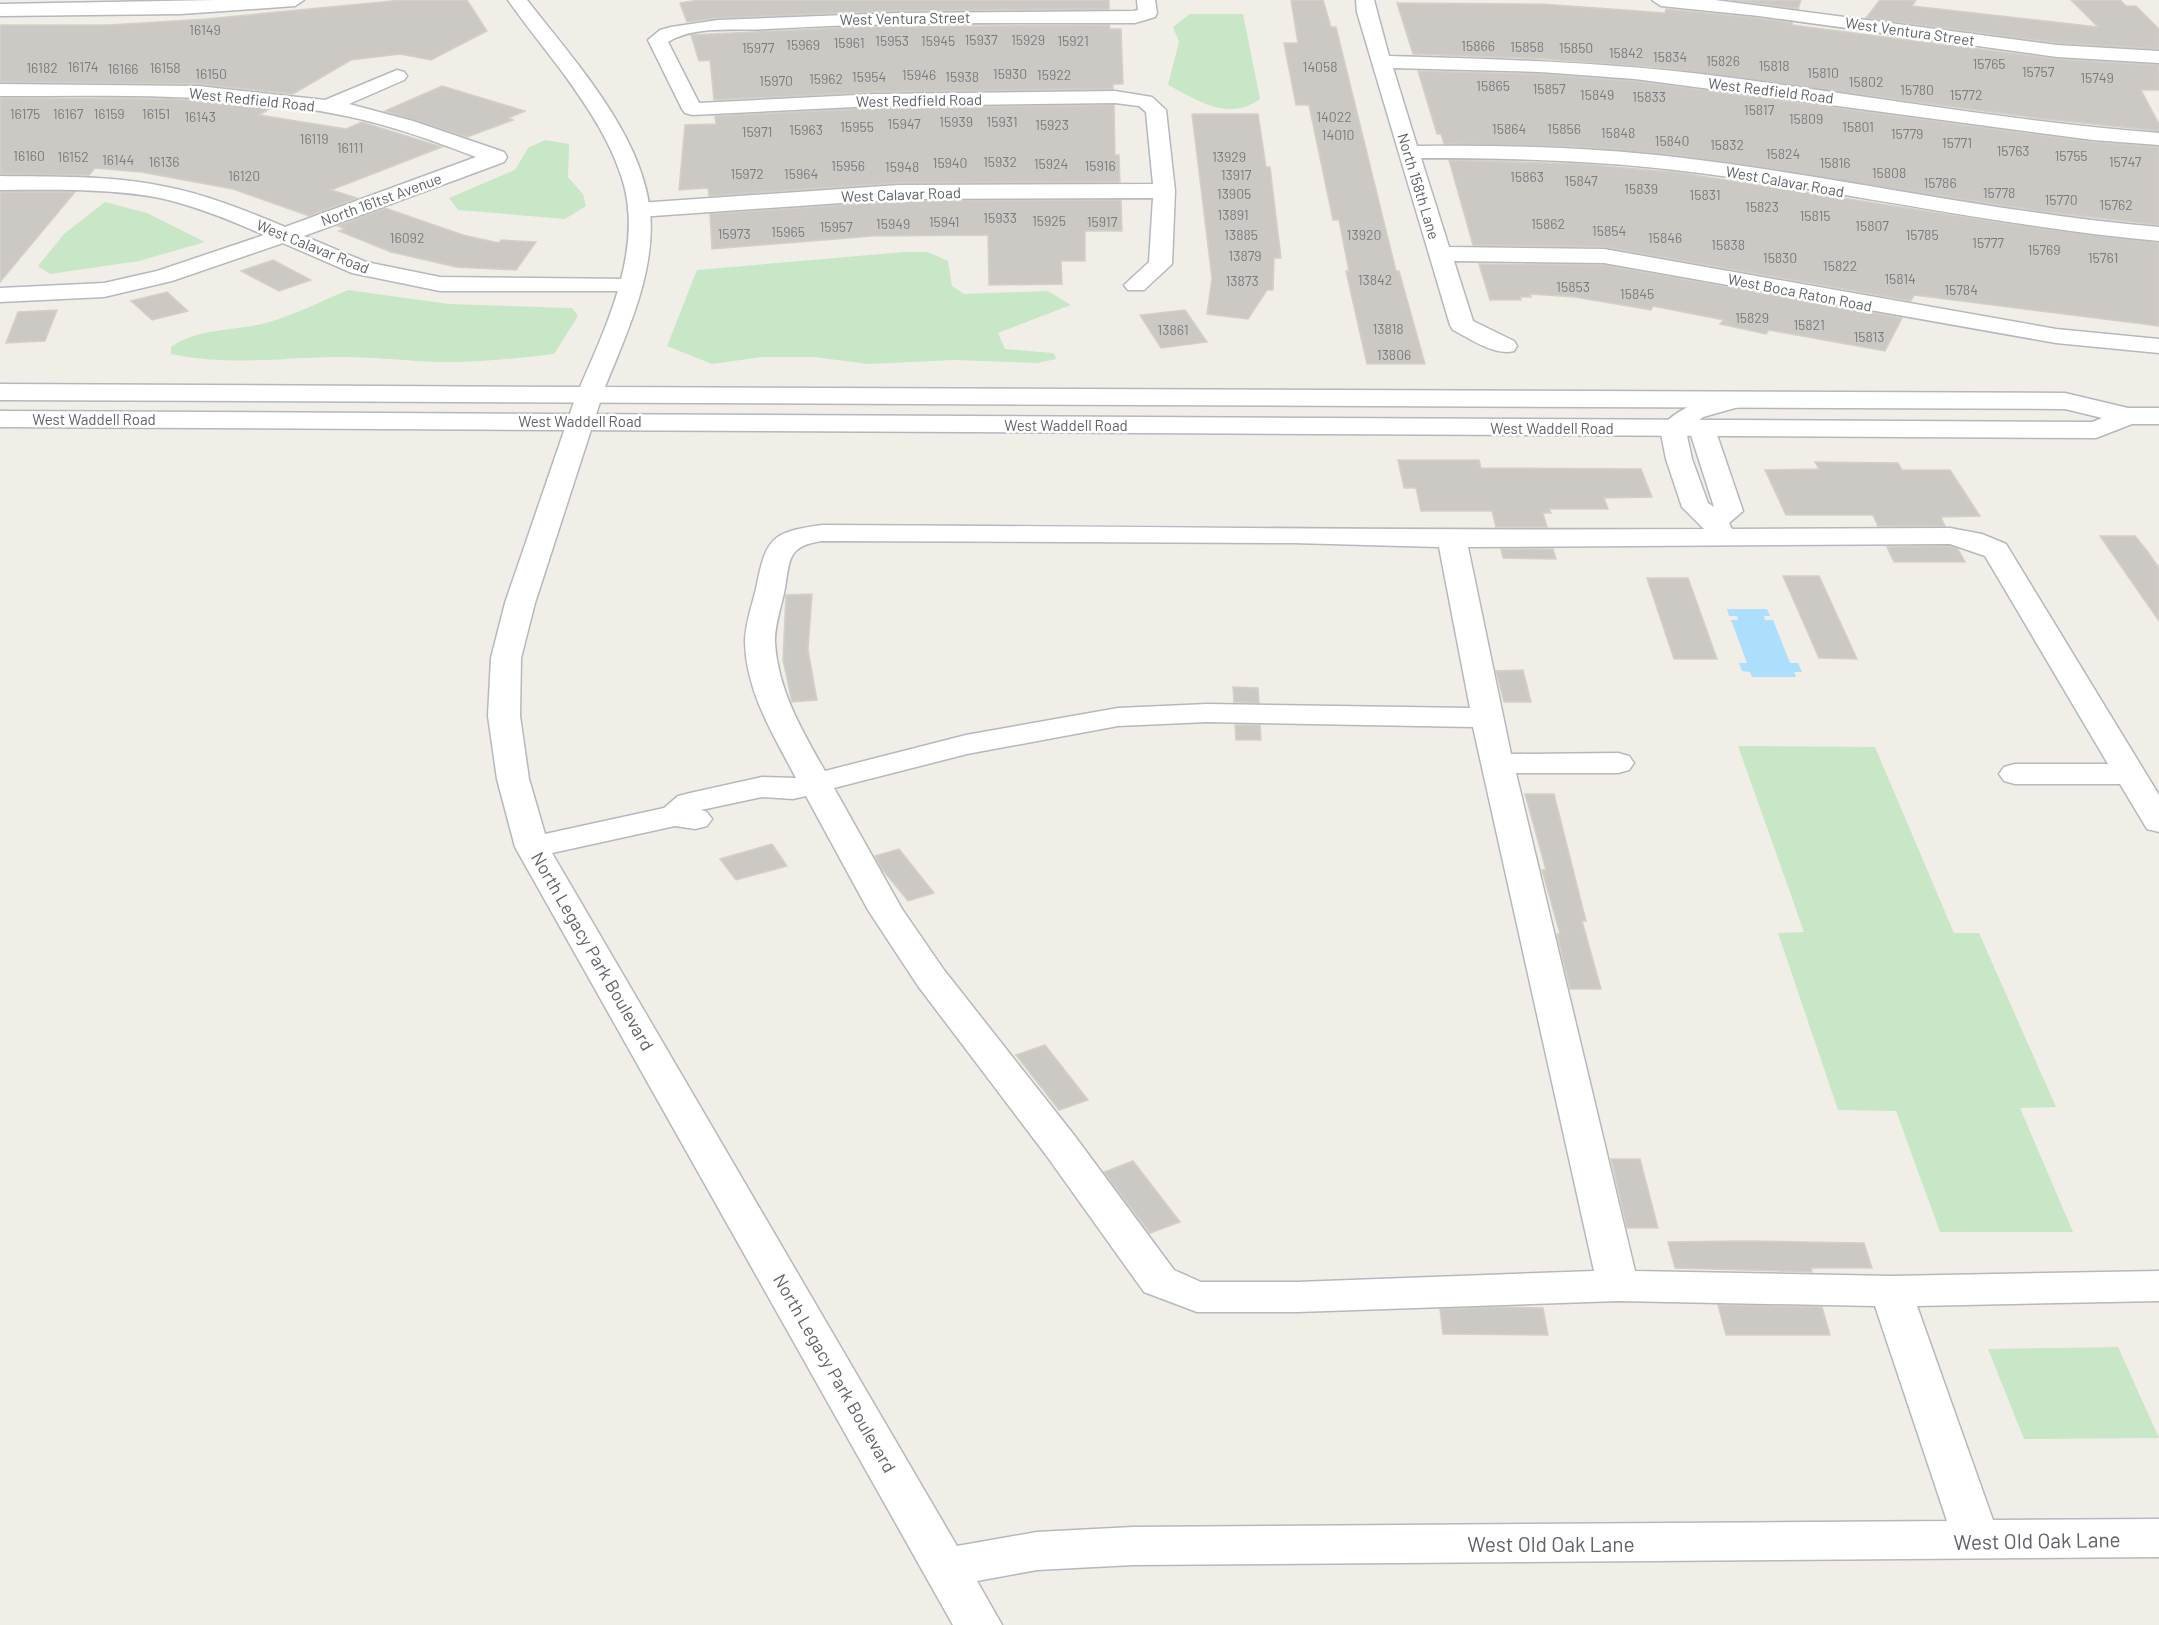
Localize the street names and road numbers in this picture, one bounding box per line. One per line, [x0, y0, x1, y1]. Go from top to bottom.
street label: West Ventura Street [840, 8, 970, 28]
street label: West Ventura Street [1844, 13, 1976, 49]
street label: West Redfield Road [1707, 73, 1835, 107]
street label: West Redfield Road [188, 83, 316, 115]
street label: West Redfield Road [856, 90, 982, 110]
street label: North 158th Lane [1394, 131, 1444, 241]
street label: West Calavar Road [1724, 162, 1846, 200]
street label: North 161tst Avenue [318, 169, 444, 229]
street label: West Calavar Road [841, 183, 961, 205]
street label: West Calavar Road [254, 215, 372, 277]
street label: West Boca Raton Road [1726, 269, 1874, 315]
street label: West Waddell Road [32, 410, 156, 428]
street label: West Waddell Road [518, 412, 642, 430]
street label: West Waddell Road [1004, 416, 1128, 434]
street label: West Waddell Road [1490, 419, 1614, 437]
street label: North Legacy Park Boulevard [527, 848, 659, 1054]
street label: North Legacy Park Boulevard [769, 1270, 901, 1476]
street label: West Old Oak Lane [1953, 1526, 2121, 1554]
street label: West Old Oak Lane [1467, 1531, 1635, 1556]

